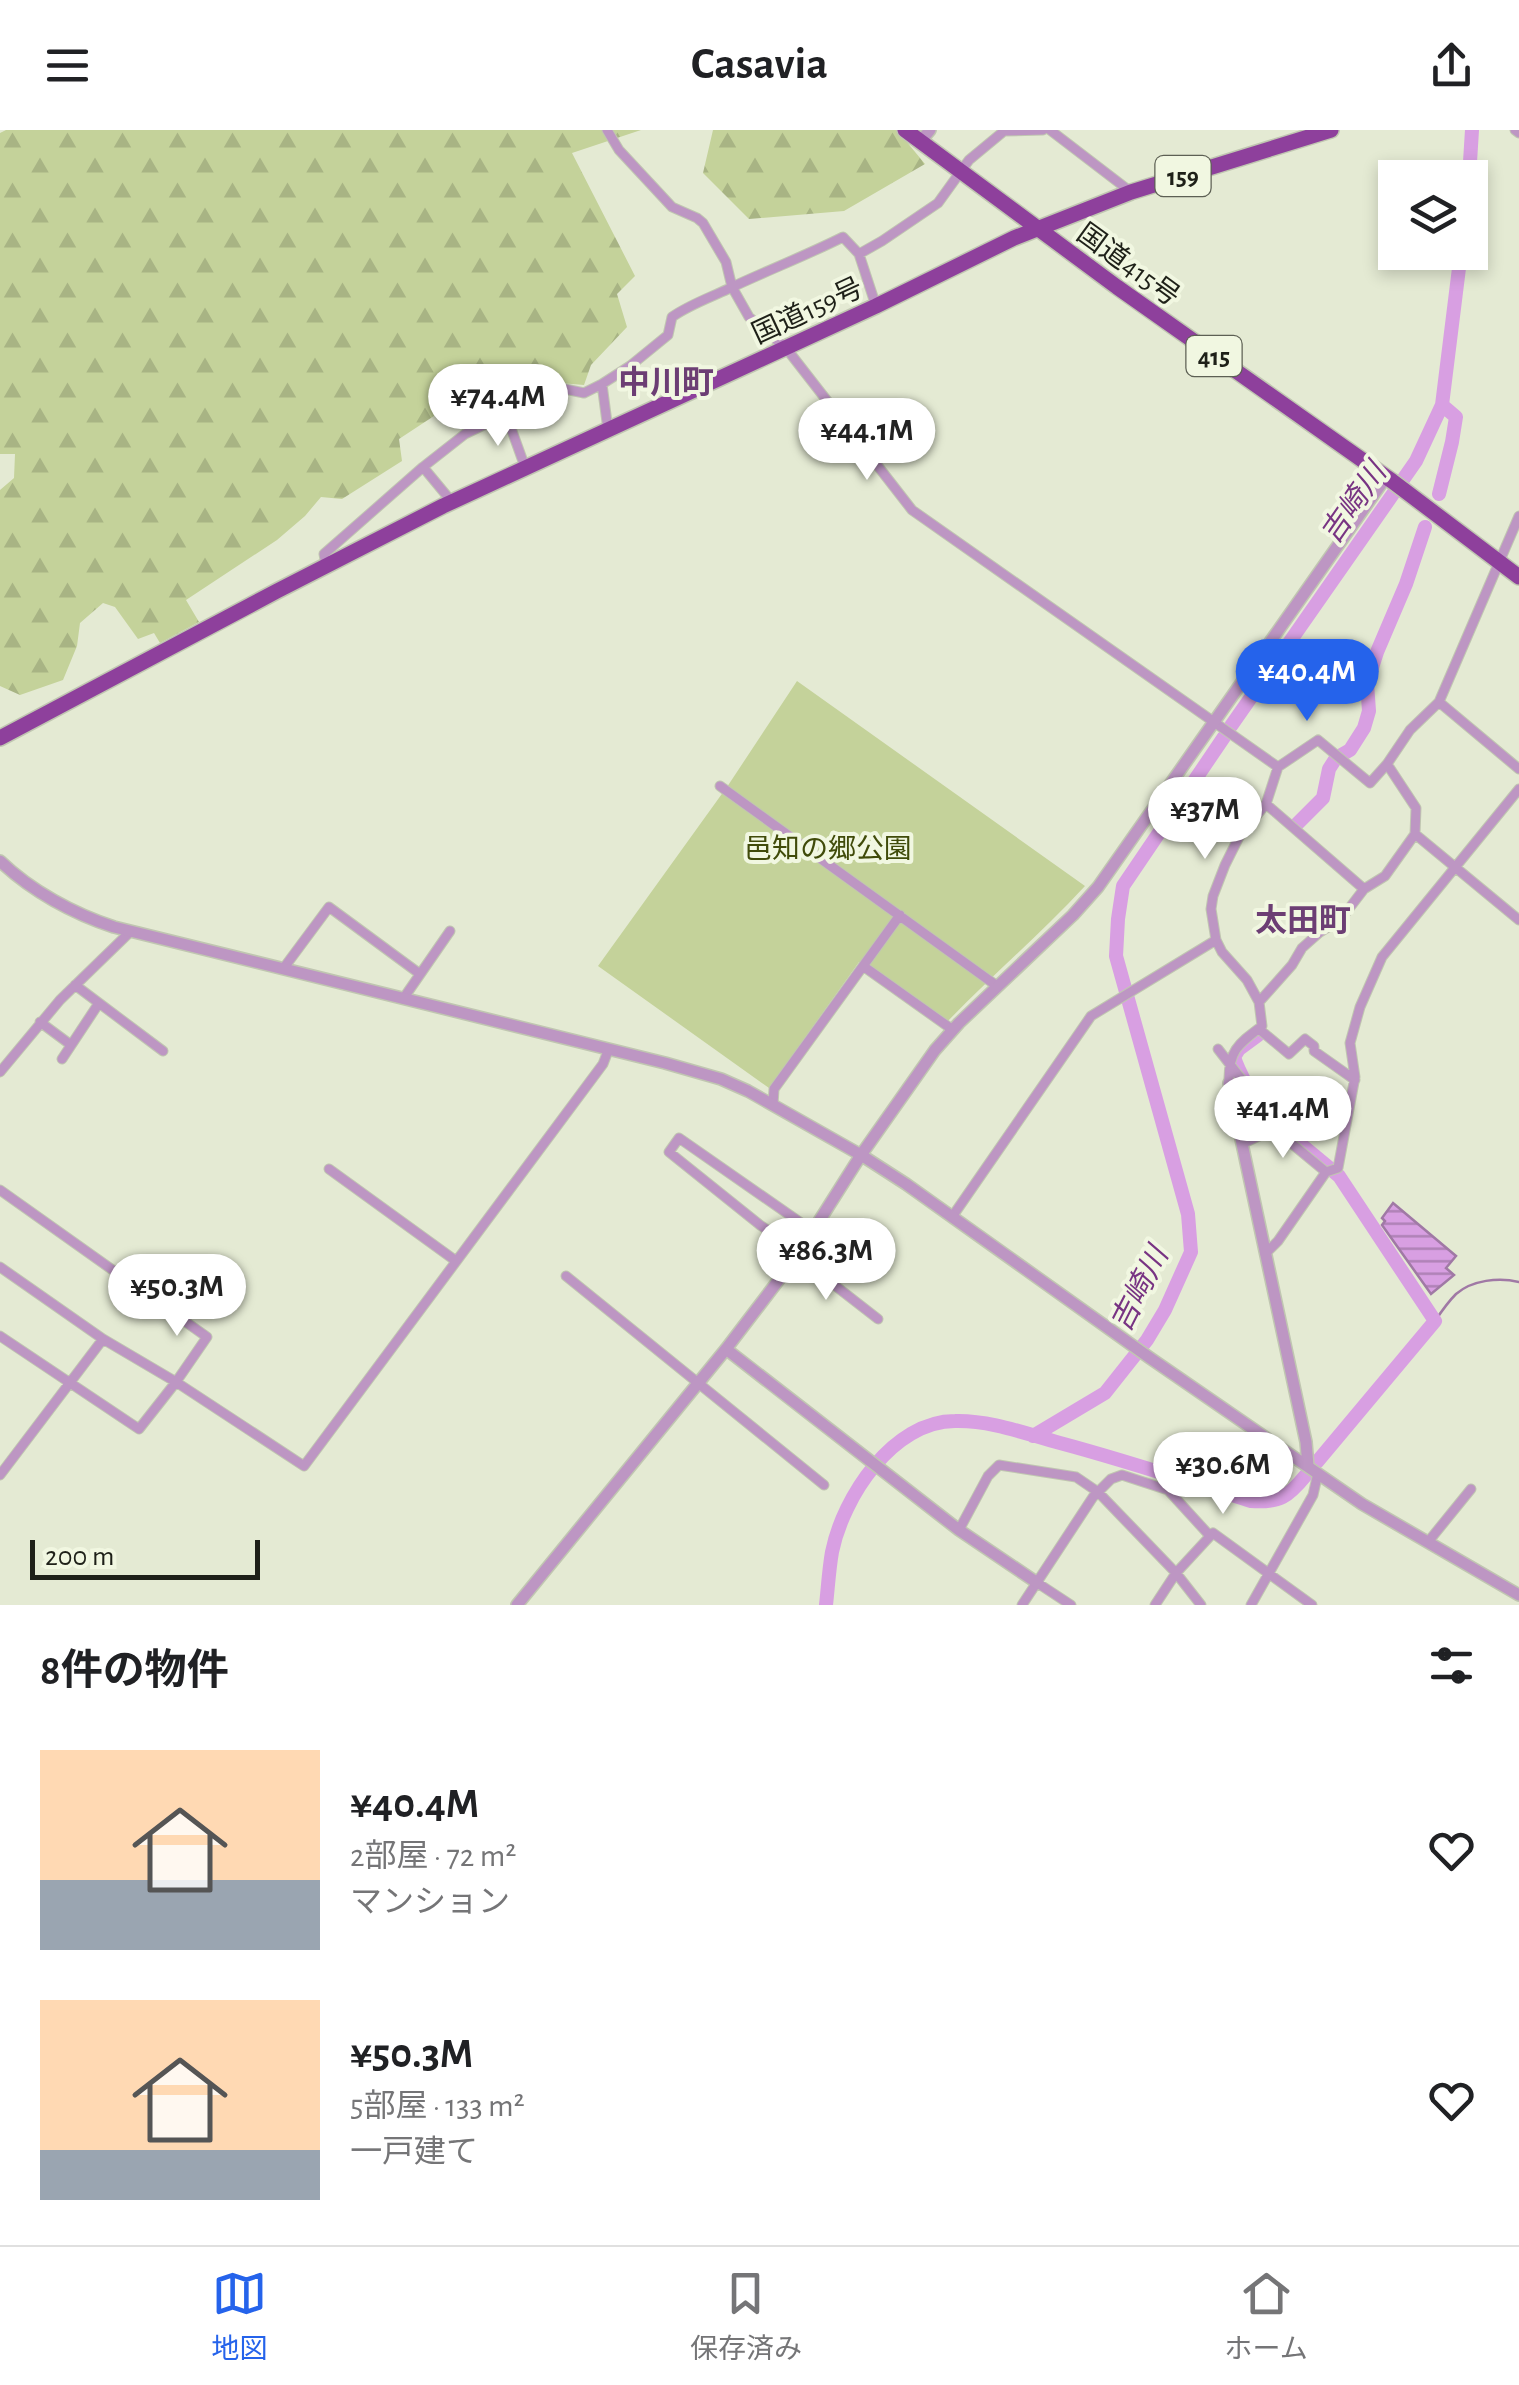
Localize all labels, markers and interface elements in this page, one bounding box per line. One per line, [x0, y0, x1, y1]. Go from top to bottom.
icon: menu [40, 38, 95, 93]
icon: share [1424, 38, 1479, 93]
text: Casavia [691, 42, 828, 87]
road number: 159 [1156, 156, 1210, 196]
map controls [1378, 160, 1488, 270]
button: layers [1378, 160, 1488, 270]
street label: 国道415号 [1072, 218, 1185, 312]
street label: 国道159号 [747, 272, 867, 350]
road number: 415 [1186, 336, 1242, 376]
pin: ¥74.4M [417, 364, 579, 449]
district label: 中川町 [618, 365, 714, 399]
text: ¥74.4M [450, 380, 546, 412]
pin: ¥44.1M [786, 398, 948, 483]
text: ¥44.1M [820, 414, 914, 446]
water label: 吉崎川 [1314, 455, 1394, 549]
pin: ¥40.4M [1226, 639, 1388, 724]
text: ¥40.4M [1258, 655, 1356, 687]
pin: ¥37M [1146, 777, 1264, 862]
text: ¥37M [1170, 793, 1240, 825]
park label: 邑知の郷公園 [744, 834, 912, 864]
district label: 太田町 [1255, 903, 1351, 937]
pin: ¥41.4M [1202, 1076, 1364, 1161]
text: ¥41.4M [1236, 1092, 1330, 1124]
pin: ¥86.3M [745, 1218, 907, 1303]
text: ¥86.3M [779, 1234, 873, 1266]
water label: 吉崎川 [1104, 1239, 1175, 1336]
pin: ¥50.3M [96, 1254, 258, 1339]
text: ¥50.3M [130, 1270, 224, 1302]
pin: ¥30.6M [1142, 1432, 1304, 1517]
text: ¥30.6M [1175, 1448, 1271, 1480]
scale bar [30, 1535, 260, 1580]
text: 200 m [45, 1543, 114, 1571]
icon: filters [1424, 1638, 1479, 1693]
text: 8件の物件 [40, 1650, 229, 1692]
text: ¥40.4M [350, 1783, 479, 1825]
icon: home [120, 1790, 240, 1910]
icon: heart [1424, 1823, 1479, 1878]
text: 2部屋 · 72 m² [350, 1840, 516, 1872]
text: マンション [350, 1886, 510, 1918]
text: ¥50.3M [350, 2033, 473, 2075]
icon: home [120, 2040, 240, 2160]
icon: heart [1424, 2073, 1479, 2128]
text: 5部屋 · 133 m² [350, 2090, 525, 2122]
text: 一戸建て [350, 2136, 478, 2168]
tab: 地図 [211, 2266, 267, 2367]
tab: 保存済み [690, 2266, 802, 2367]
tab: ホーム [1225, 2266, 1308, 2367]

